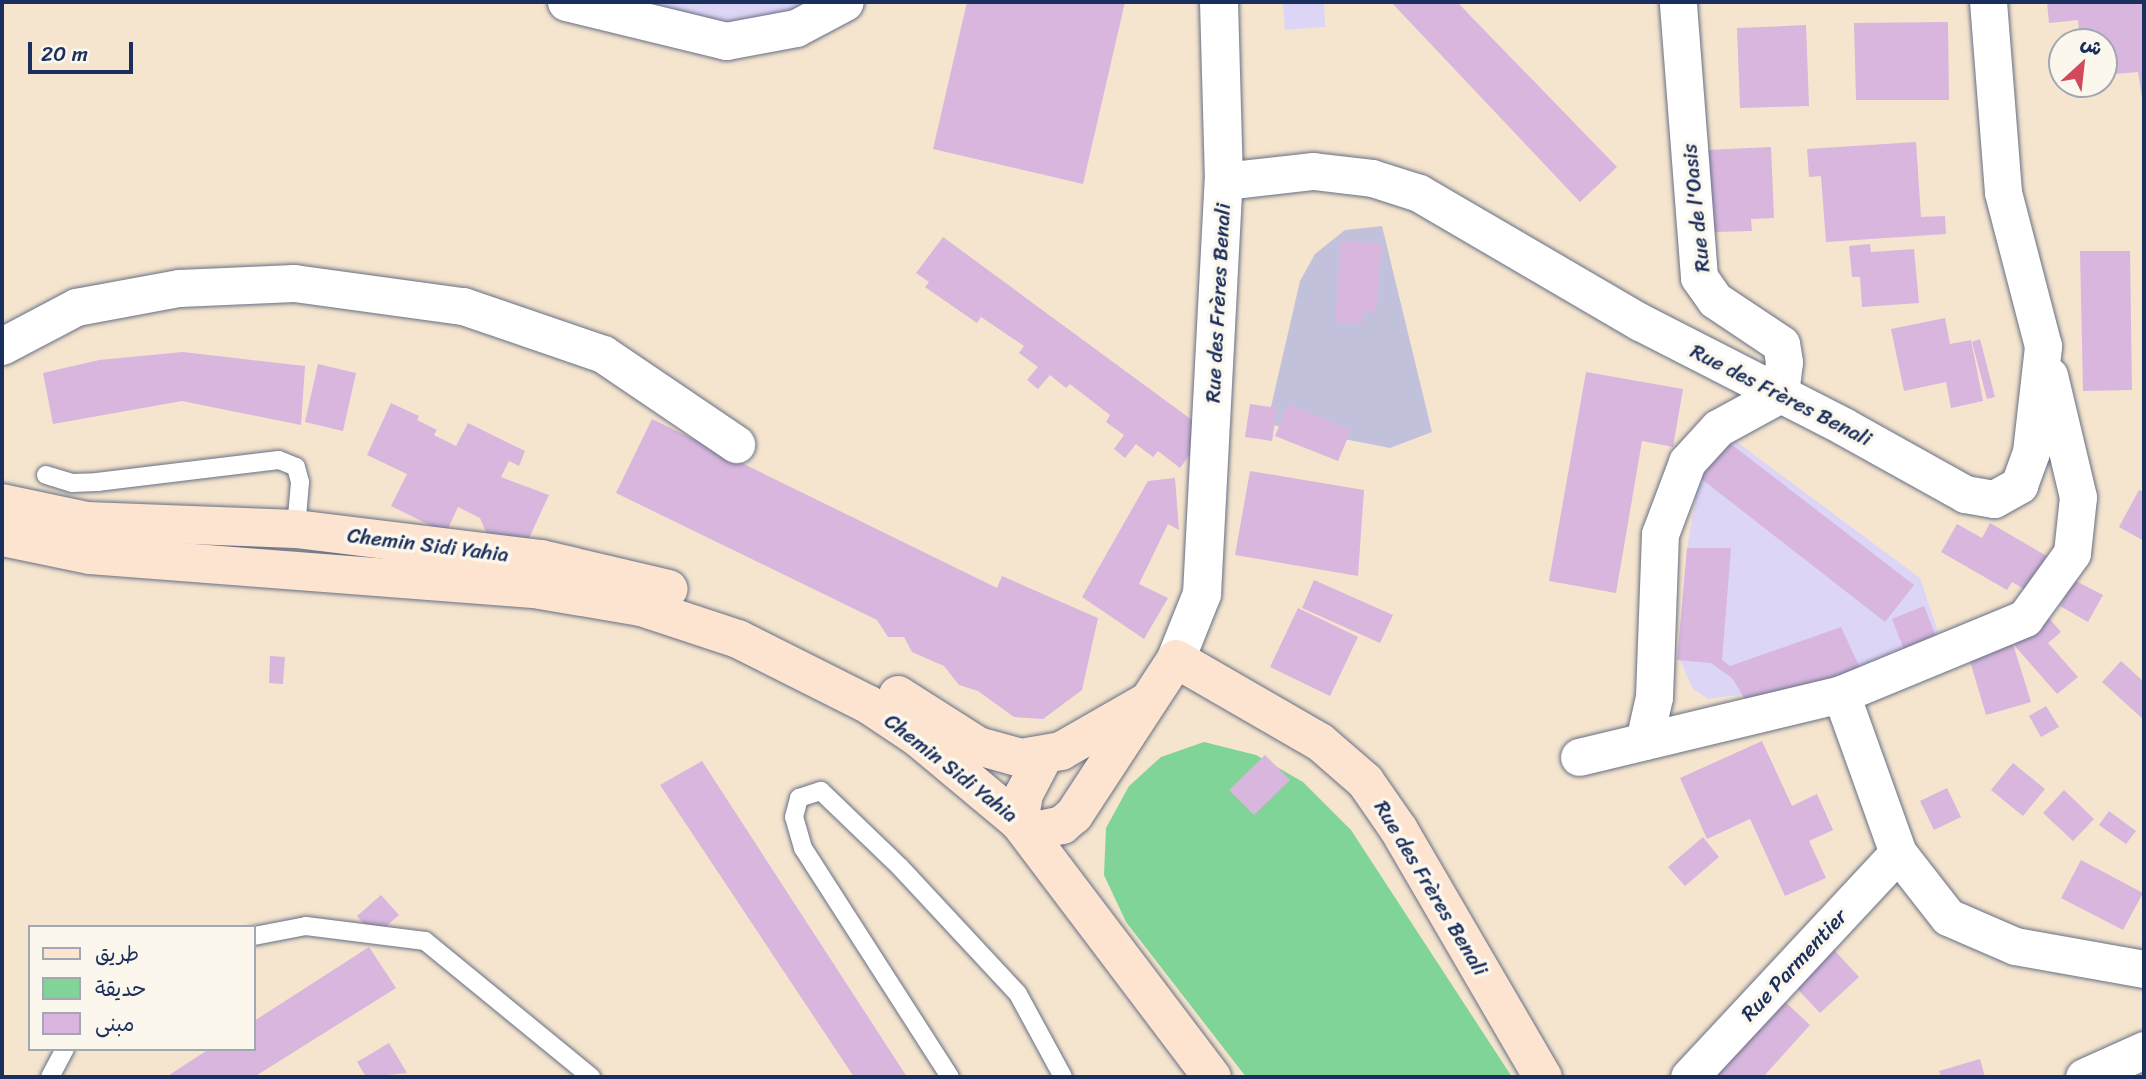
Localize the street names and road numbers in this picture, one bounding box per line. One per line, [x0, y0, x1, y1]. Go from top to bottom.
street label: Rue de l'Oasis [1677, 142, 1715, 274]
street label: Rue des Frères Benali [1200, 203, 1236, 403]
street label: Rue des Frères Benali [1687, 339, 1875, 451]
street label: Chemin Sidi Yahia [346, 523, 510, 567]
street label: Chemin Sidi Yahia [879, 708, 1023, 828]
street label: Rue des Frères Benali [1369, 796, 1493, 980]
street label: Rue Parmentier [1735, 903, 1853, 1027]

